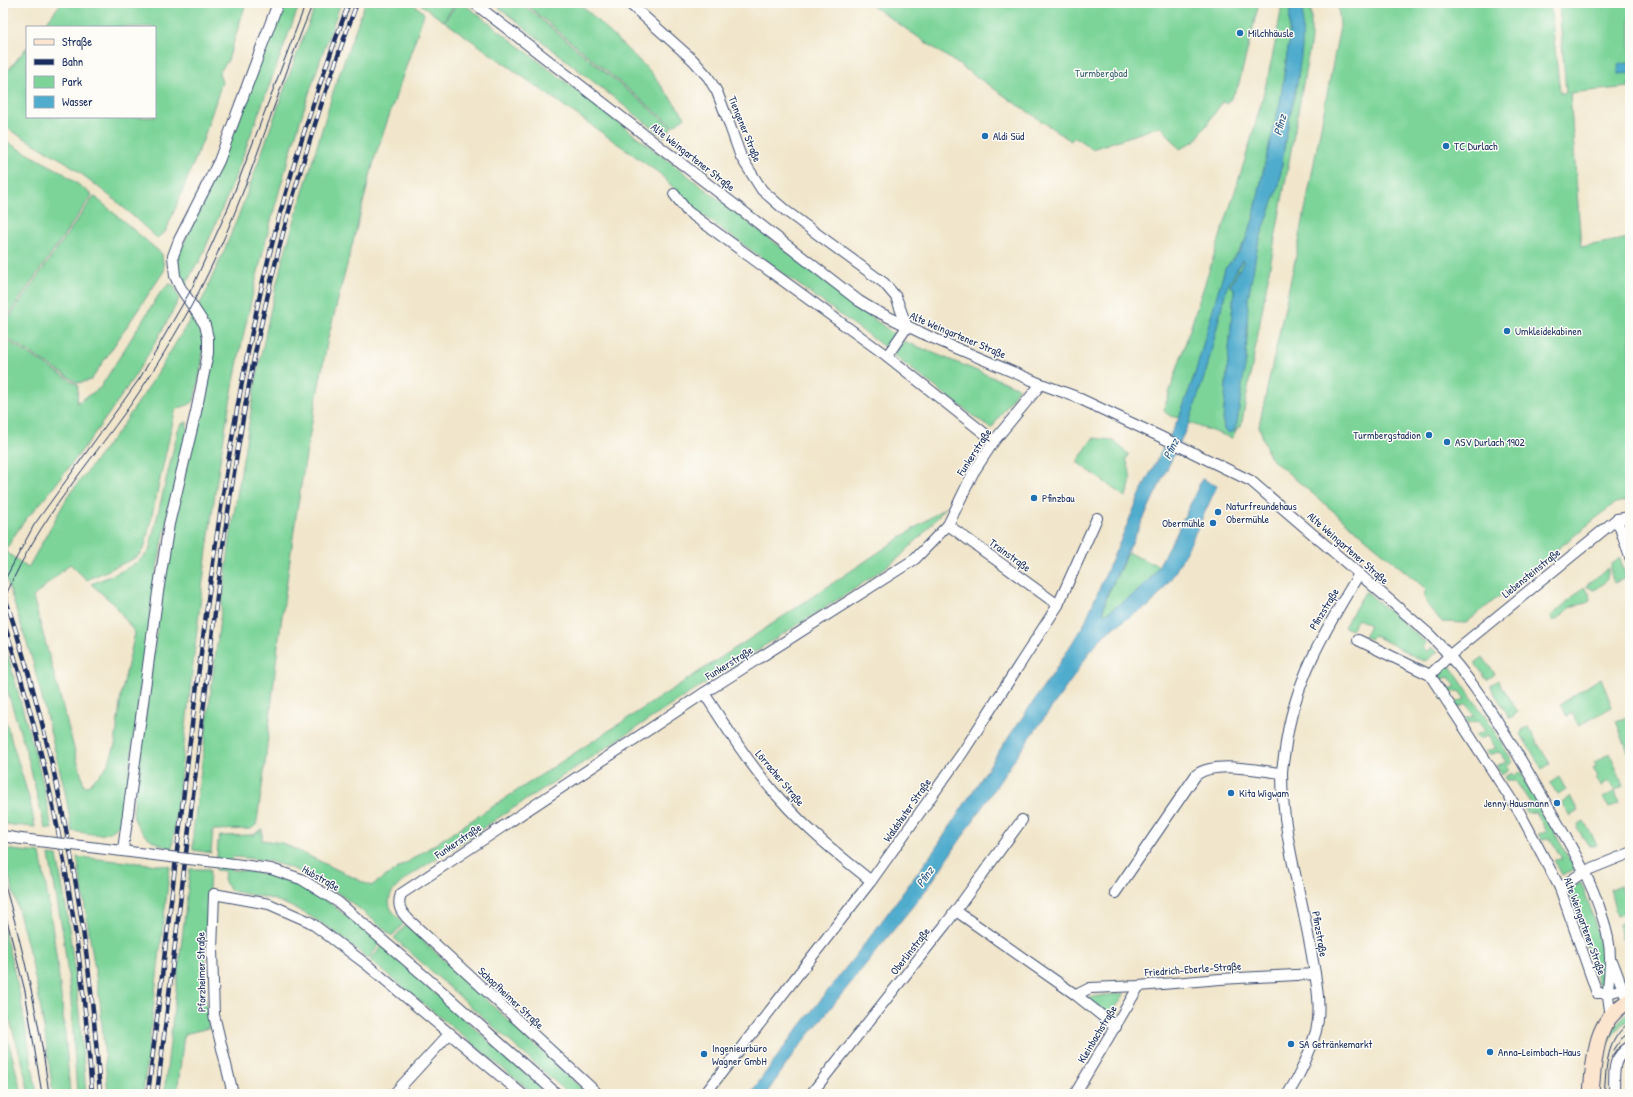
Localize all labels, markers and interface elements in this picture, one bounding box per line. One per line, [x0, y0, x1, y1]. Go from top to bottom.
legend [26, 26, 156, 118]
place label: Milchhäusle [1248, 26, 1294, 40]
marker: Milchhäusle [1235, 28, 1245, 38]
text: Straße [62, 33, 92, 50]
text: Bahn [62, 53, 83, 70]
park label: Turmbergbad [1075, 66, 1128, 80]
text: Park [62, 73, 82, 90]
text: Wasser [62, 93, 93, 110]
street label: Tiengener Straße [725, 94, 765, 165]
water label: Pfinz [1269, 112, 1291, 137]
street label: Alte Weingartener Straße [648, 120, 738, 195]
place label: Aldi Süd [993, 129, 1025, 143]
marker: Aldi Süd [980, 131, 990, 141]
place label: TC Durlach [1454, 139, 1498, 153]
marker: TC Durlach [1441, 141, 1451, 151]
street label: Alte Weingartener Straße [908, 308, 1009, 362]
place label: Umkleidekabinen [1515, 324, 1582, 338]
marker: Umkleidekabinen [1502, 326, 1512, 336]
street label: Funkerstraße [953, 425, 995, 479]
place label: Turmbergstadion [1353, 428, 1421, 442]
marker: Turmbergstadion [1424, 430, 1434, 440]
water label: Pfinz [1158, 435, 1183, 462]
place label: ASV Durlach 1902 [1455, 435, 1525, 449]
marker: ASV Durlach 1902 [1442, 437, 1452, 447]
place label: Pfinzbau [1042, 491, 1075, 505]
marker: Pfinzbau [1029, 493, 1039, 503]
place label: Naturfreundehaus Obermühle [1226, 499, 1297, 526]
marker: Naturfreundehaus Obermühle [1213, 507, 1223, 517]
street label: Alte Weingartener Straße [1305, 509, 1392, 587]
place label: Obermühle [1162, 516, 1206, 530]
marker: Obermühle [1208, 518, 1218, 528]
street label: Trainstraße [987, 535, 1034, 575]
street label: Liebensteinstraße [1499, 545, 1564, 601]
street label: Pfinzstraße [1306, 585, 1342, 632]
street label: Funkerstraße [702, 643, 756, 684]
street label: Lörracher Straße [752, 747, 808, 809]
street label: Waldshuter Straße [880, 775, 934, 844]
place label: Kita Wigwam [1239, 786, 1289, 800]
marker: Kita Wigwam [1226, 788, 1236, 798]
place label: Jenny Hausmann [1484, 796, 1549, 810]
marker: Jenny Hausmann [1552, 798, 1562, 808]
street label: Funkerstraße [431, 820, 485, 862]
street label: Hubstraße [300, 862, 343, 894]
water label: Pfinz [912, 862, 938, 890]
street label: Alte Weingartener Straße [1561, 875, 1609, 977]
street label: Pfinzstraße [1309, 910, 1331, 959]
street label: Oberlinstraße [887, 924, 933, 978]
street label: Pforzheimer Straße [193, 931, 209, 1012]
street label: Friedrich-Eberle-Straße [1143, 959, 1242, 979]
street label: Schopfheimer Straße [475, 964, 547, 1032]
street label: Kleinbachstraße [1074, 1002, 1120, 1065]
place label: SA Getränkemarkt [1299, 1037, 1372, 1051]
marker: SA Getränkemarkt [1286, 1039, 1296, 1049]
place label: Ingenieurbüro Wagner GmbH [712, 1041, 767, 1068]
place label: Anna-Leimbach-Haus [1498, 1045, 1581, 1059]
marker: Anna-Leimbach-Haus [1485, 1047, 1495, 1057]
marker: Ingenieurbüro Wagner GmbH [699, 1049, 709, 1059]

